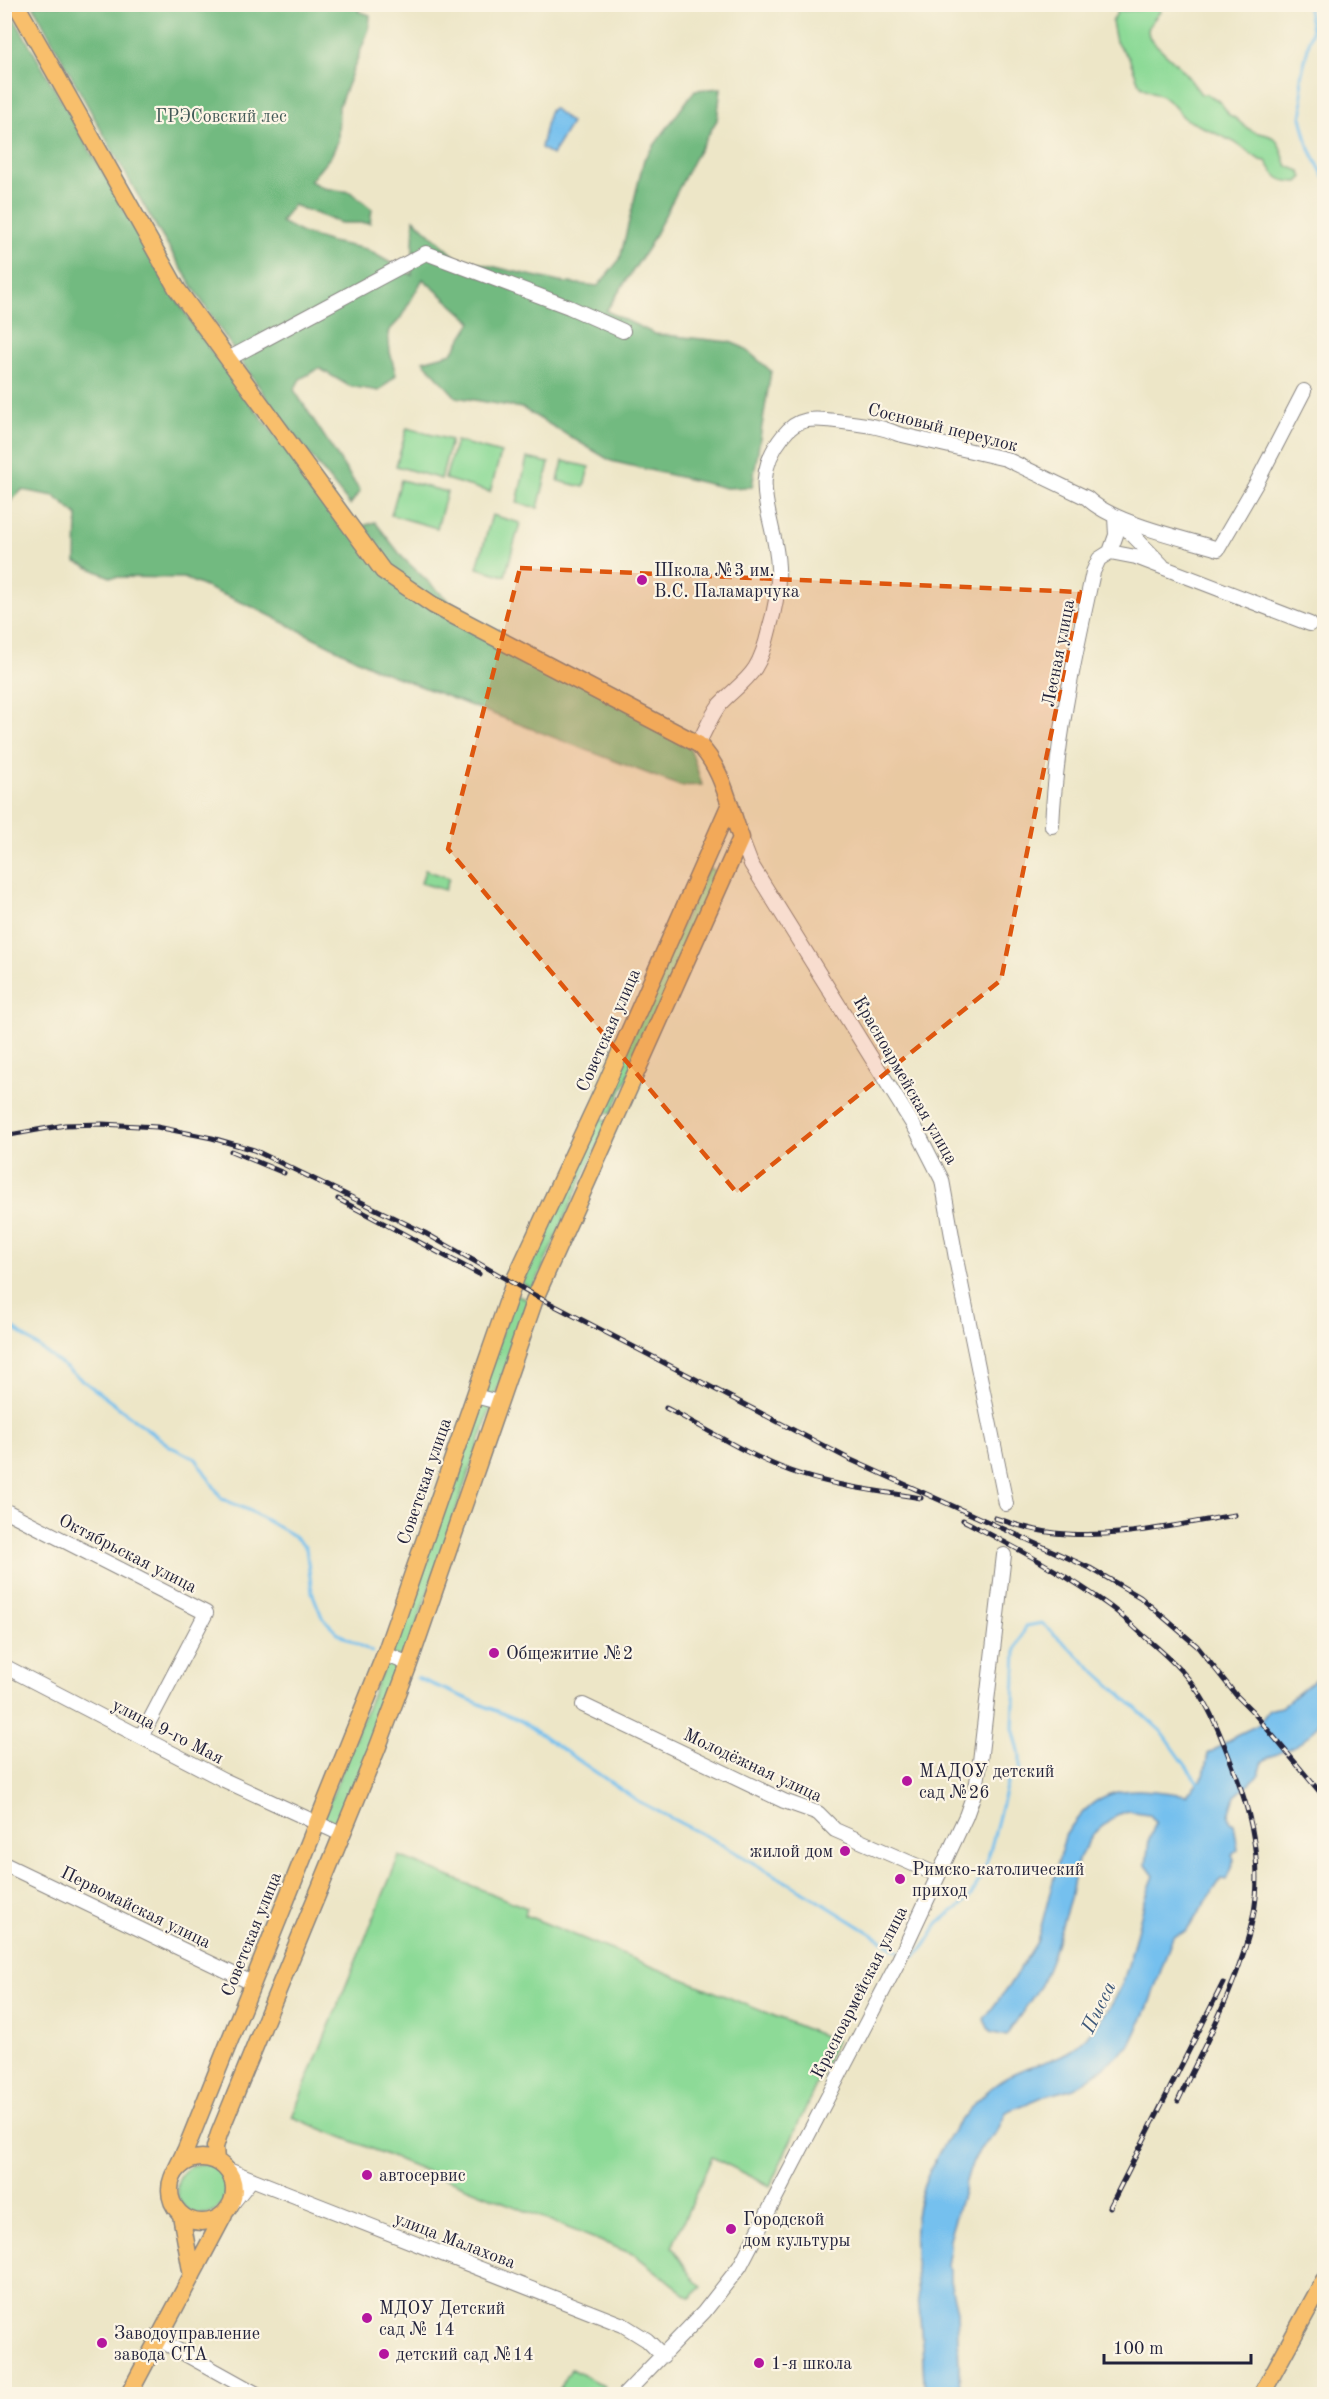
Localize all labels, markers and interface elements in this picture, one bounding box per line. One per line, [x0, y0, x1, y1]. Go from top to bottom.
park label: ГРЭСовский лес [155, 108, 287, 126]
street label: Сосновый переулок [866, 401, 1020, 455]
place label: Школа №3 им. В.С. Паламарчука [654, 562, 800, 601]
marker: Школа №3 им. В.С. Паламарчука [635, 573, 649, 587]
street label: Лесная улица [1040, 598, 1078, 709]
street label: Советская улица [574, 966, 644, 1095]
street label: Красноармейская улица [850, 993, 961, 1168]
street label: Советская улица [395, 1416, 455, 1547]
street label: Октябрьская улица [56, 1511, 200, 1597]
place label: Общежитие №2 [506, 1645, 633, 1663]
marker: Общежитие №2 [487, 1646, 501, 1660]
street label: улица 9-го Мая [109, 1696, 226, 1768]
street label: Молодёжная улица [680, 1726, 825, 1806]
place label: МАДОУ детский сад №26 [919, 1763, 1055, 1802]
marker: МАДОУ детский сад №26 [900, 1774, 914, 1788]
place label: жилой дом [750, 1843, 833, 1861]
marker: жилой дом [838, 1844, 852, 1858]
place label: Римско-католический приход [912, 1861, 1084, 1900]
street label: Первомайская улица [58, 1864, 214, 1952]
street label: Советская улица [219, 1869, 285, 1999]
marker: Римско-католический приход [893, 1872, 907, 1886]
street label: Красноармейская улица [809, 1903, 911, 2082]
water label: Писса [1078, 1979, 1121, 2038]
place label: автосервис [379, 2167, 466, 2185]
marker: автосервис [360, 2168, 374, 2182]
street label: улица Малахова [391, 2210, 518, 2272]
place label: Городской дом культуры [743, 2211, 851, 2250]
marker: Городской дом культуры [724, 2222, 738, 2236]
place label: МДОУ Детский сад № 14 [379, 2300, 505, 2339]
marker: МДОУ Детский сад № 14 [360, 2311, 374, 2325]
place label: Заводоуправление завода СТА [114, 2325, 260, 2364]
scale bar [1104, 2327, 1251, 2365]
marker: Заводоуправление завода СТА [95, 2336, 109, 2350]
text: 100 m [1113, 2340, 1164, 2358]
place label: детский сад №14 [396, 2346, 534, 2364]
marker: детский сад №14 [377, 2347, 391, 2361]
place label: 1-я школа [771, 2355, 852, 2373]
marker: 1-я школа [752, 2356, 766, 2370]

